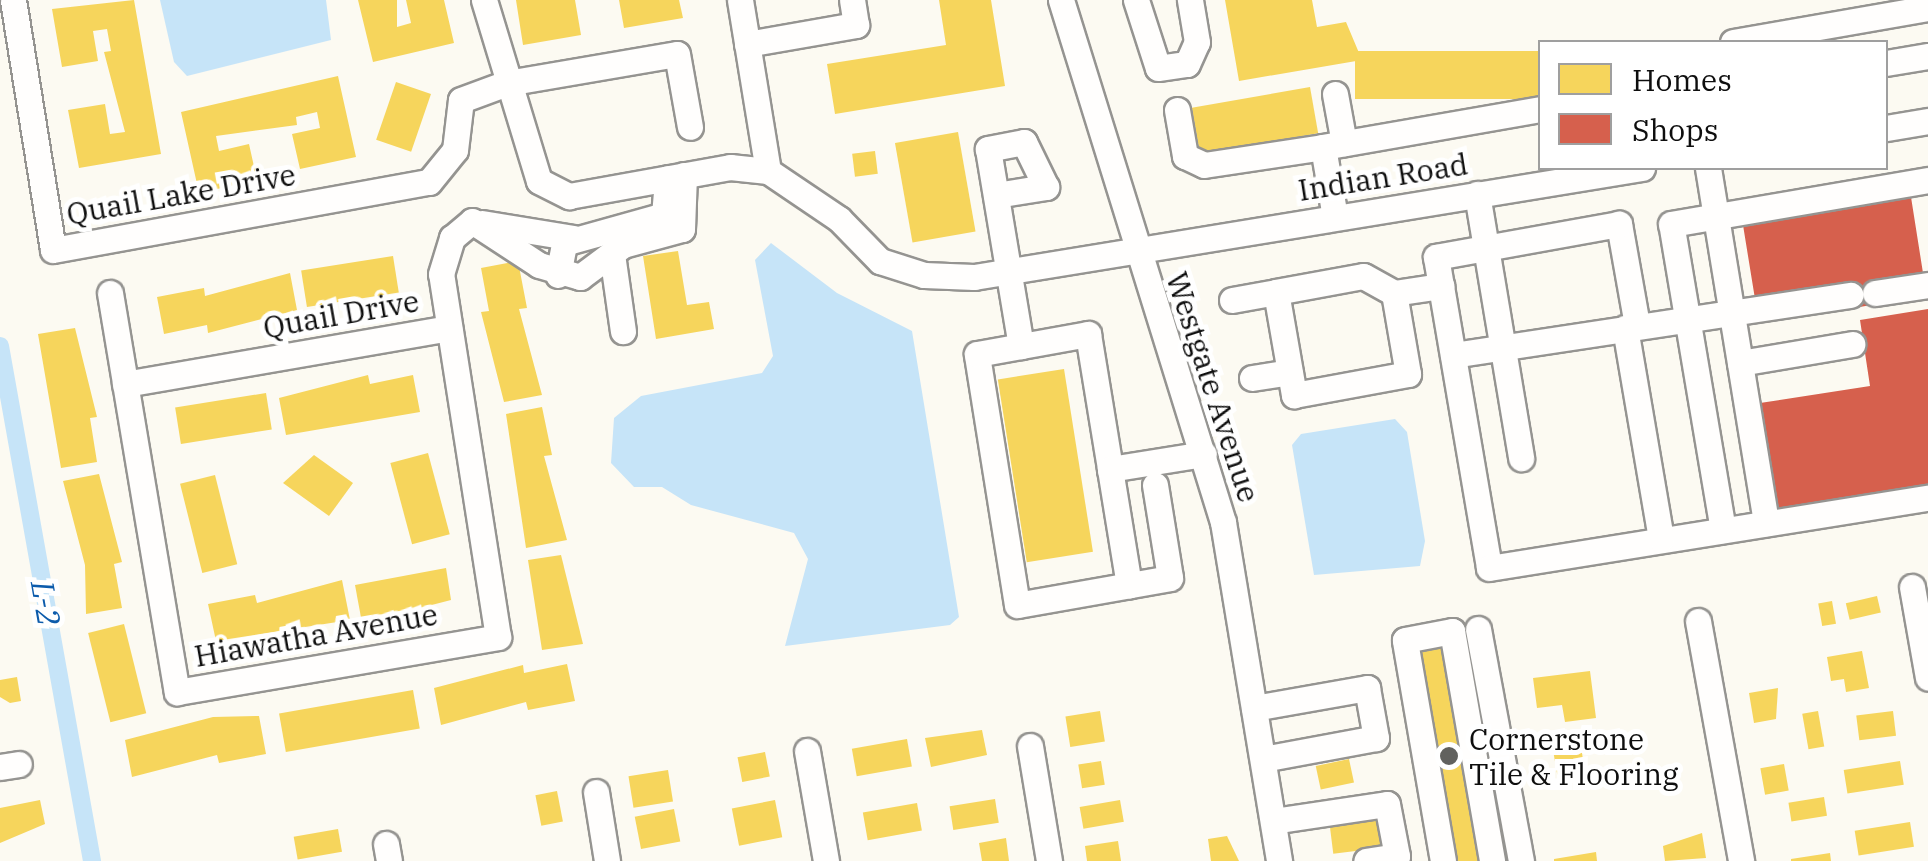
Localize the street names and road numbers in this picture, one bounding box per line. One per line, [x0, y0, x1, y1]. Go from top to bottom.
street label: Indian Road [1296, 146, 1470, 208]
street label: Quail Lake Drive [64, 156, 298, 232]
street label: Westgate Avenue [1159, 267, 1267, 507]
street label: Quail Drive [260, 283, 422, 345]
street label: Hiawatha Avenue [192, 596, 440, 674]

